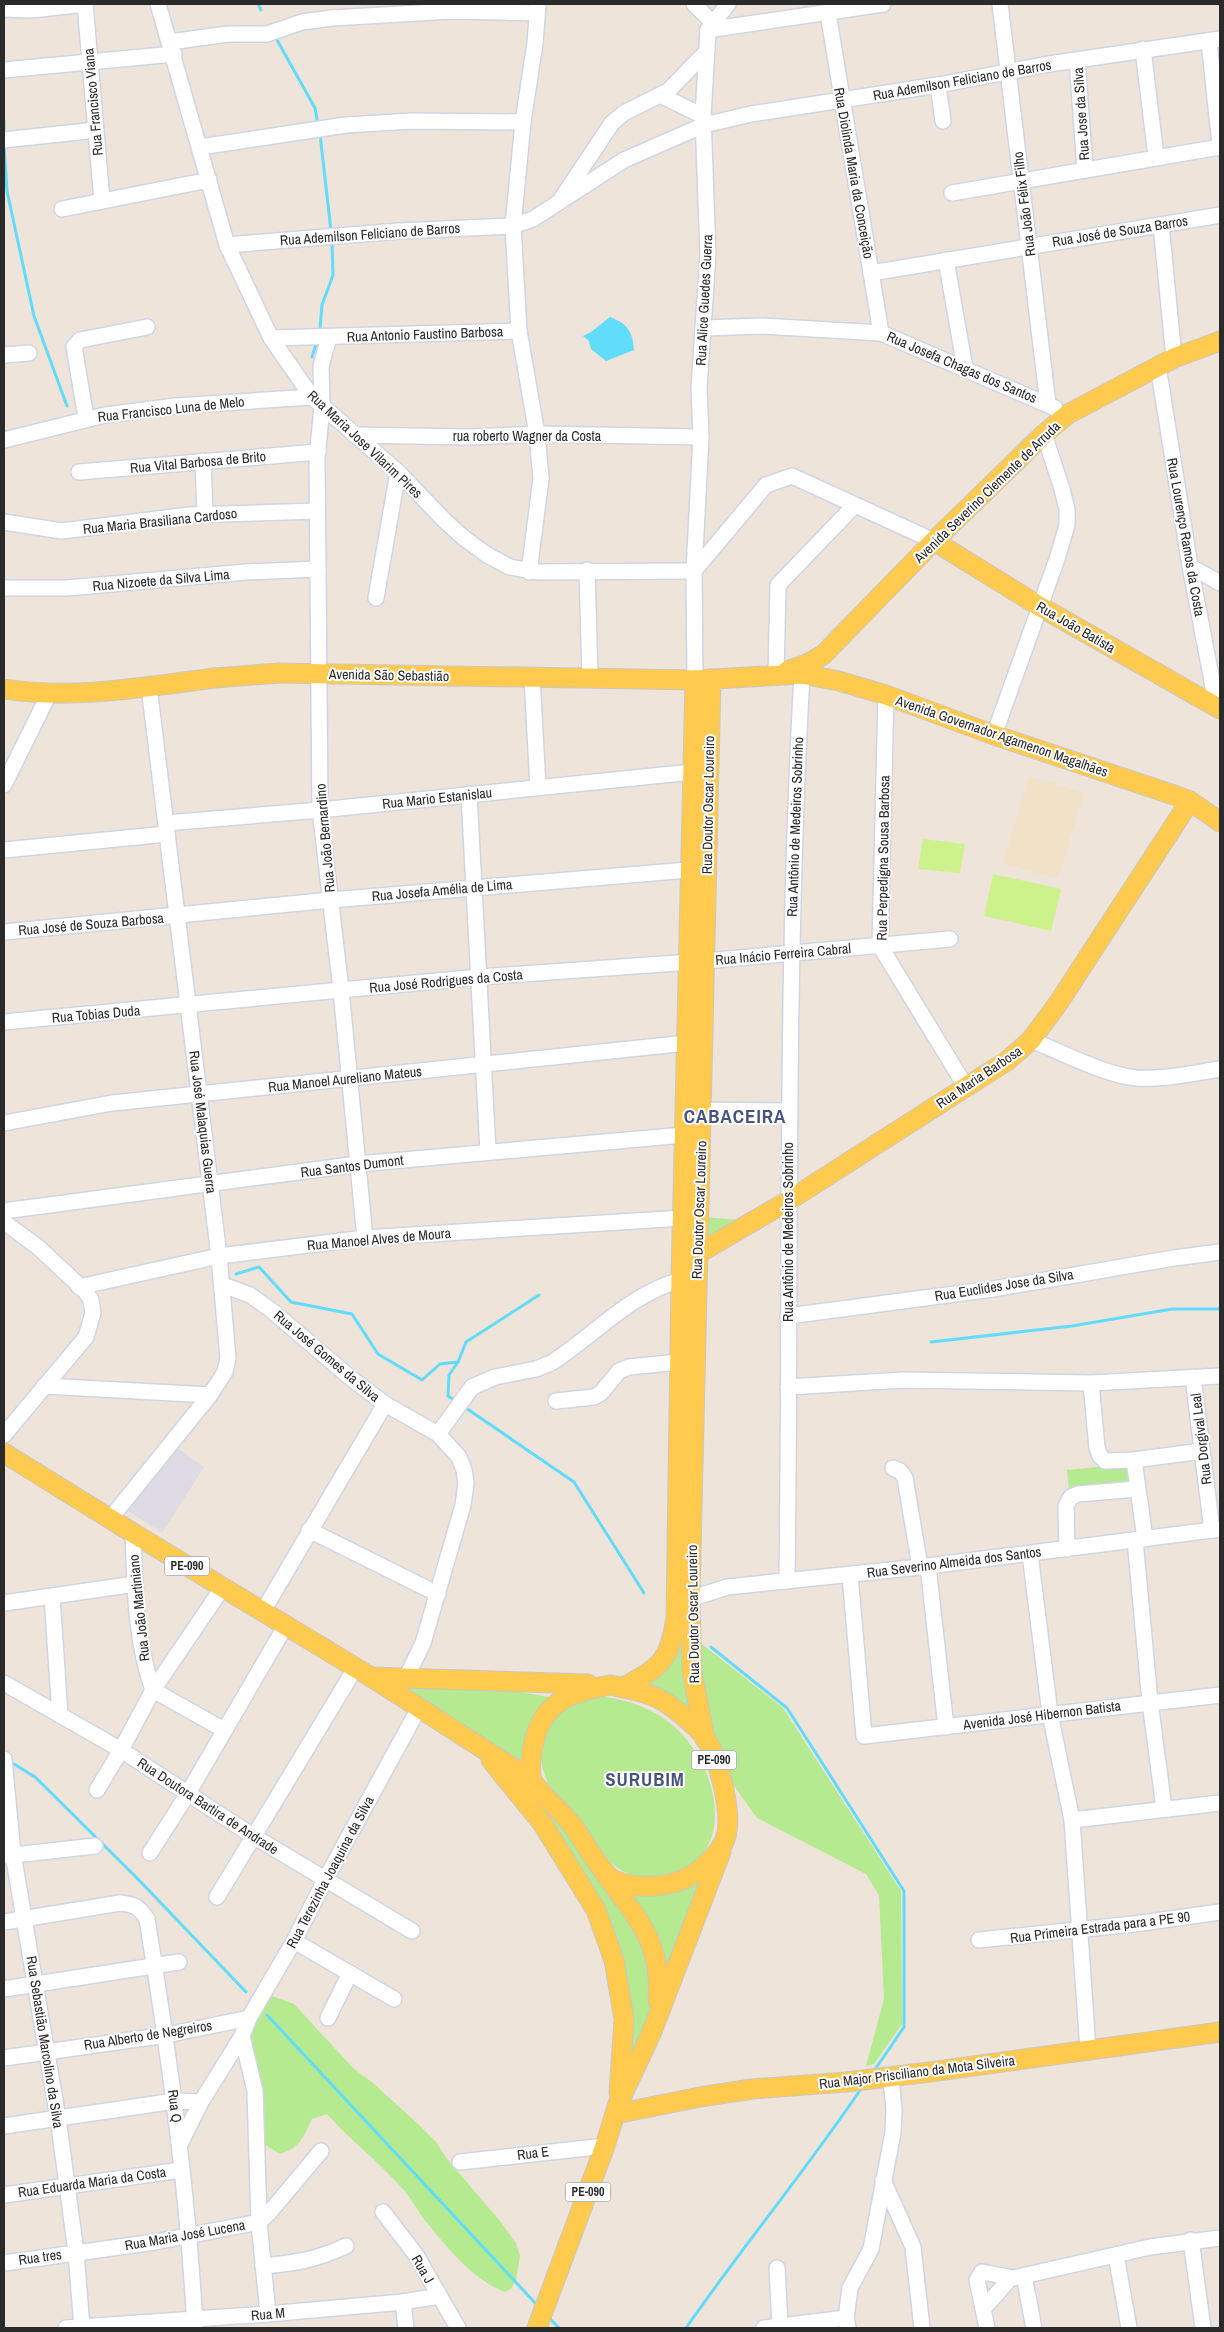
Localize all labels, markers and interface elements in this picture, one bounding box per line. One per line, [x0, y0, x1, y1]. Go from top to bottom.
street label: Rua Francisco Viana [79, 47, 107, 156]
street label: Rua Ademilson Feliciano de Barros [871, 55, 1053, 105]
street label: Rua Jose da Silva [1069, 66, 1093, 161]
street label: Rua Diolinda Maria da Conceição [830, 86, 878, 260]
street label: Rua João Félix Filho [1009, 151, 1039, 257]
street label: Rua José de Souza Barros [1051, 211, 1189, 251]
street label: Rua Ademilson Feliciano de Barros [279, 219, 461, 249]
street label: Rua Alice Guedes Guerra [692, 233, 716, 366]
street label: Rua Antonio Faustino Barbosa [347, 322, 504, 346]
street label: Rua Josefa Chagas dos Santos [884, 327, 1040, 407]
street label: Rua Maria Jose Vilarim Pires [304, 386, 426, 502]
street label: Rua Francisco Luna de Melo [97, 392, 245, 426]
street label: Avenida Severino Clemente de Arruda [909, 417, 1064, 567]
street label: rua roberto Wagner da Costa [453, 427, 602, 445]
street label: Rua Vital Barbosa de Brito [129, 447, 267, 477]
street label: Rua Lourenço Ramos da Costa [1163, 456, 1209, 618]
street label: Rua Maria Brasiliana Cardoso [82, 504, 238, 538]
street label: Rua Nizoete da Silva Lima [92, 565, 231, 595]
street label: Rua João Batista [1033, 597, 1119, 657]
street label: Avenida São Sebastião [328, 665, 449, 685]
street label: Avenida Governador Agamenon Magalhães [893, 691, 1111, 781]
street label: Rua Doutor Oscar Loureiro [698, 736, 718, 874]
street label: Rua Antônio de Medeiros Sobrinho [783, 737, 807, 917]
street label: Rua Perpedigna Sousa Barbosa [873, 775, 893, 941]
street label: Rua João Bernardino [311, 783, 339, 893]
street label: Rua Mario Estanislau [381, 783, 493, 813]
street label: Rua Josefa Amélia de Lima [371, 875, 514, 905]
street label: Rua José de Souza Barbosa [17, 909, 165, 939]
street label: Rua Inácio Ferreira Cabral [714, 939, 852, 969]
street label: Rua José Rodrigues da Costa [369, 965, 524, 997]
street label: Rua Tobias Duda [51, 1001, 141, 1027]
street label: Rua Maria Barbosa [933, 1041, 1026, 1112]
street label: Rua José Malaquias Guerra [185, 1050, 221, 1195]
street label: Rua Manoel Aureliano Mateus [267, 1062, 423, 1096]
district label: CABACEIRA [684, 1103, 786, 1129]
street label: Rua Doutor Oscar Loureiro [688, 1140, 710, 1280]
street label: Rua Antônio de Medeiros Sobrinho [779, 1142, 797, 1322]
street label: Rua Santos Dumont [300, 1151, 404, 1181]
street label: Rua Manoel Alves de Moura [306, 1224, 452, 1254]
street label: Rua Euclides Jose da Silva [933, 1265, 1075, 1305]
street label: Rua José Gomes da Silva [270, 1306, 384, 1406]
street label: Rua Dorgival Leal [1186, 1392, 1216, 1486]
street label: Rua Severino Almeida dos Santos [866, 1542, 1042, 1582]
street label: Rua Doutor Oscar Loureiro [683, 1545, 703, 1683]
street label: Rua João Martiniano [124, 1554, 154, 1662]
road number: PE-090 [164, 1556, 210, 1575]
street label: Avenida José Hibernon Batista [961, 1696, 1122, 1734]
road number: PE-090 [692, 1750, 736, 1770]
street label: Rua Doutora Bartira de Andrade [134, 1754, 282, 1858]
district label: SURUBIM [605, 1766, 685, 1792]
street label: Rua Terezinha Joaquina da Silva [282, 1792, 378, 1951]
street label: Rua Primeira Estrada para a PE 90 [1009, 1907, 1191, 1947]
street label: Rua Sebastião Marcolino da Silva [22, 1955, 68, 2130]
street label: Rua Alberto de Negreiros [83, 2016, 214, 2054]
street label: Rua Major Prisciliano da Mota Silveira [818, 2051, 1017, 2093]
street label: Rua Q [164, 2088, 186, 2124]
street label: Rua E [516, 2142, 550, 2164]
street label: Rua Eduarda Maria da Costa [17, 2163, 168, 2201]
road number: PE-090 [566, 2182, 610, 2202]
street label: Rua Maria José Lucena [123, 2215, 247, 2254]
street label: Rua tres [17, 2245, 63, 2269]
street label: Rua J [408, 2252, 438, 2286]
street label: Rua M [250, 2304, 286, 2324]

